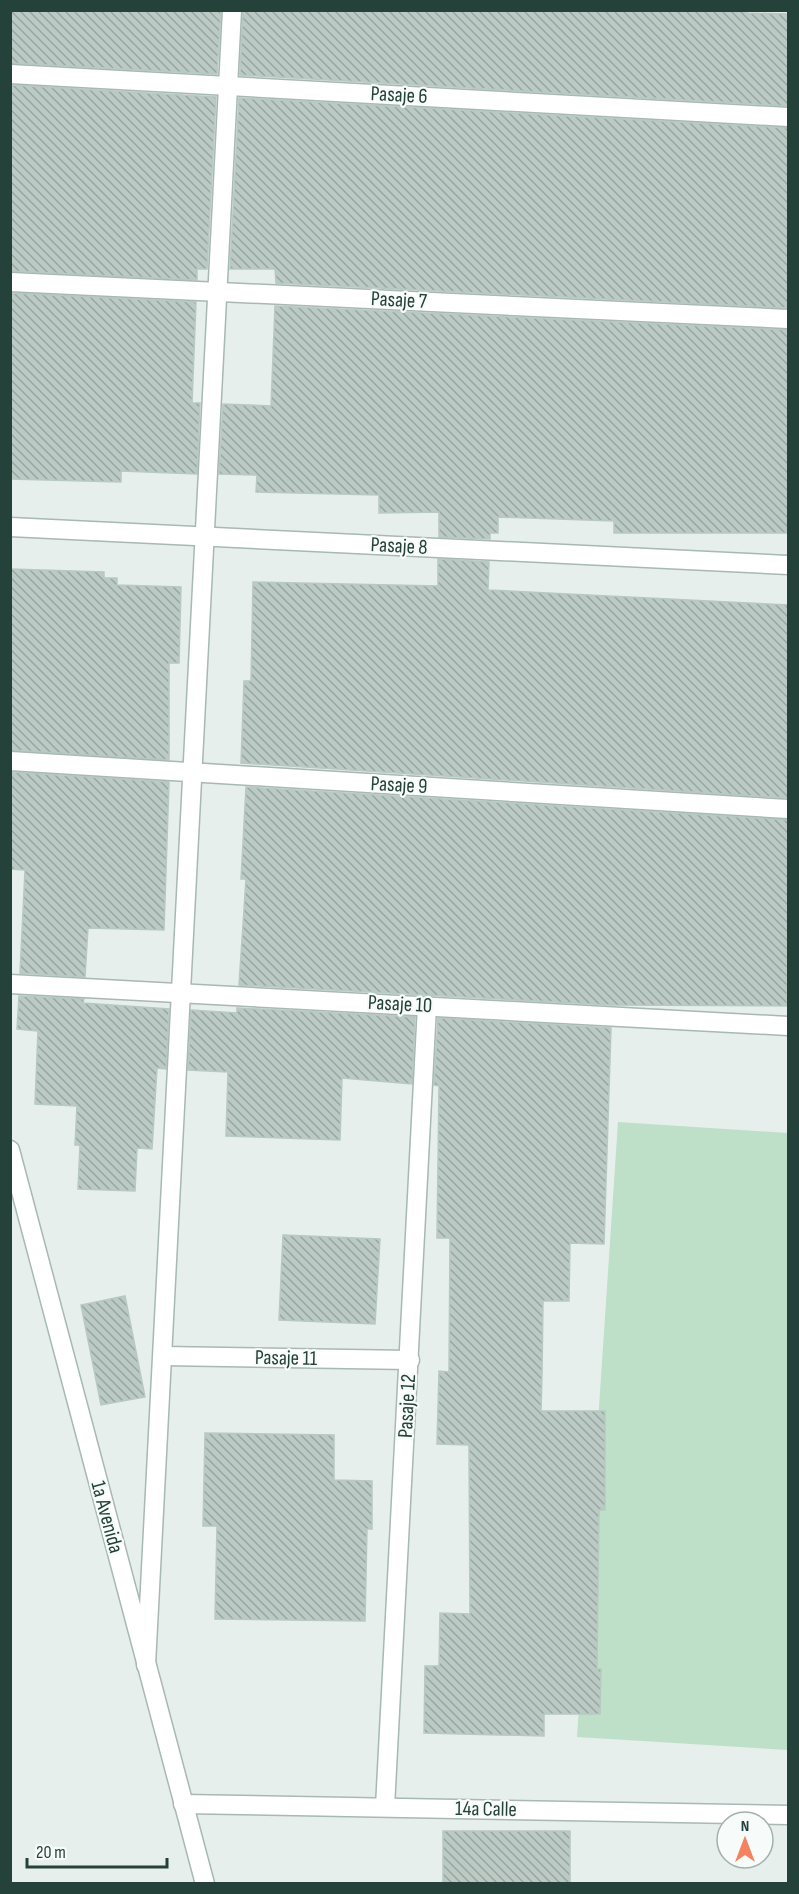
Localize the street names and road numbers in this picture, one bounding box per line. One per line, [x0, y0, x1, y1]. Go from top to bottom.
street label: Pasaje 6 [370, 81, 428, 109]
street label: Pasaje 7 [370, 286, 428, 314]
street label: Pasaje 8 [370, 532, 428, 560]
street label: Pasaje 9 [370, 771, 428, 799]
street label: Pasaje 10 [367, 990, 433, 1018]
street label: Pasaje 11 [255, 1345, 318, 1371]
street label: Pasaje 12 [393, 1373, 421, 1439]
street label: 1a Avenida [85, 1478, 129, 1556]
street label: 14a Calle [455, 1796, 517, 1822]

